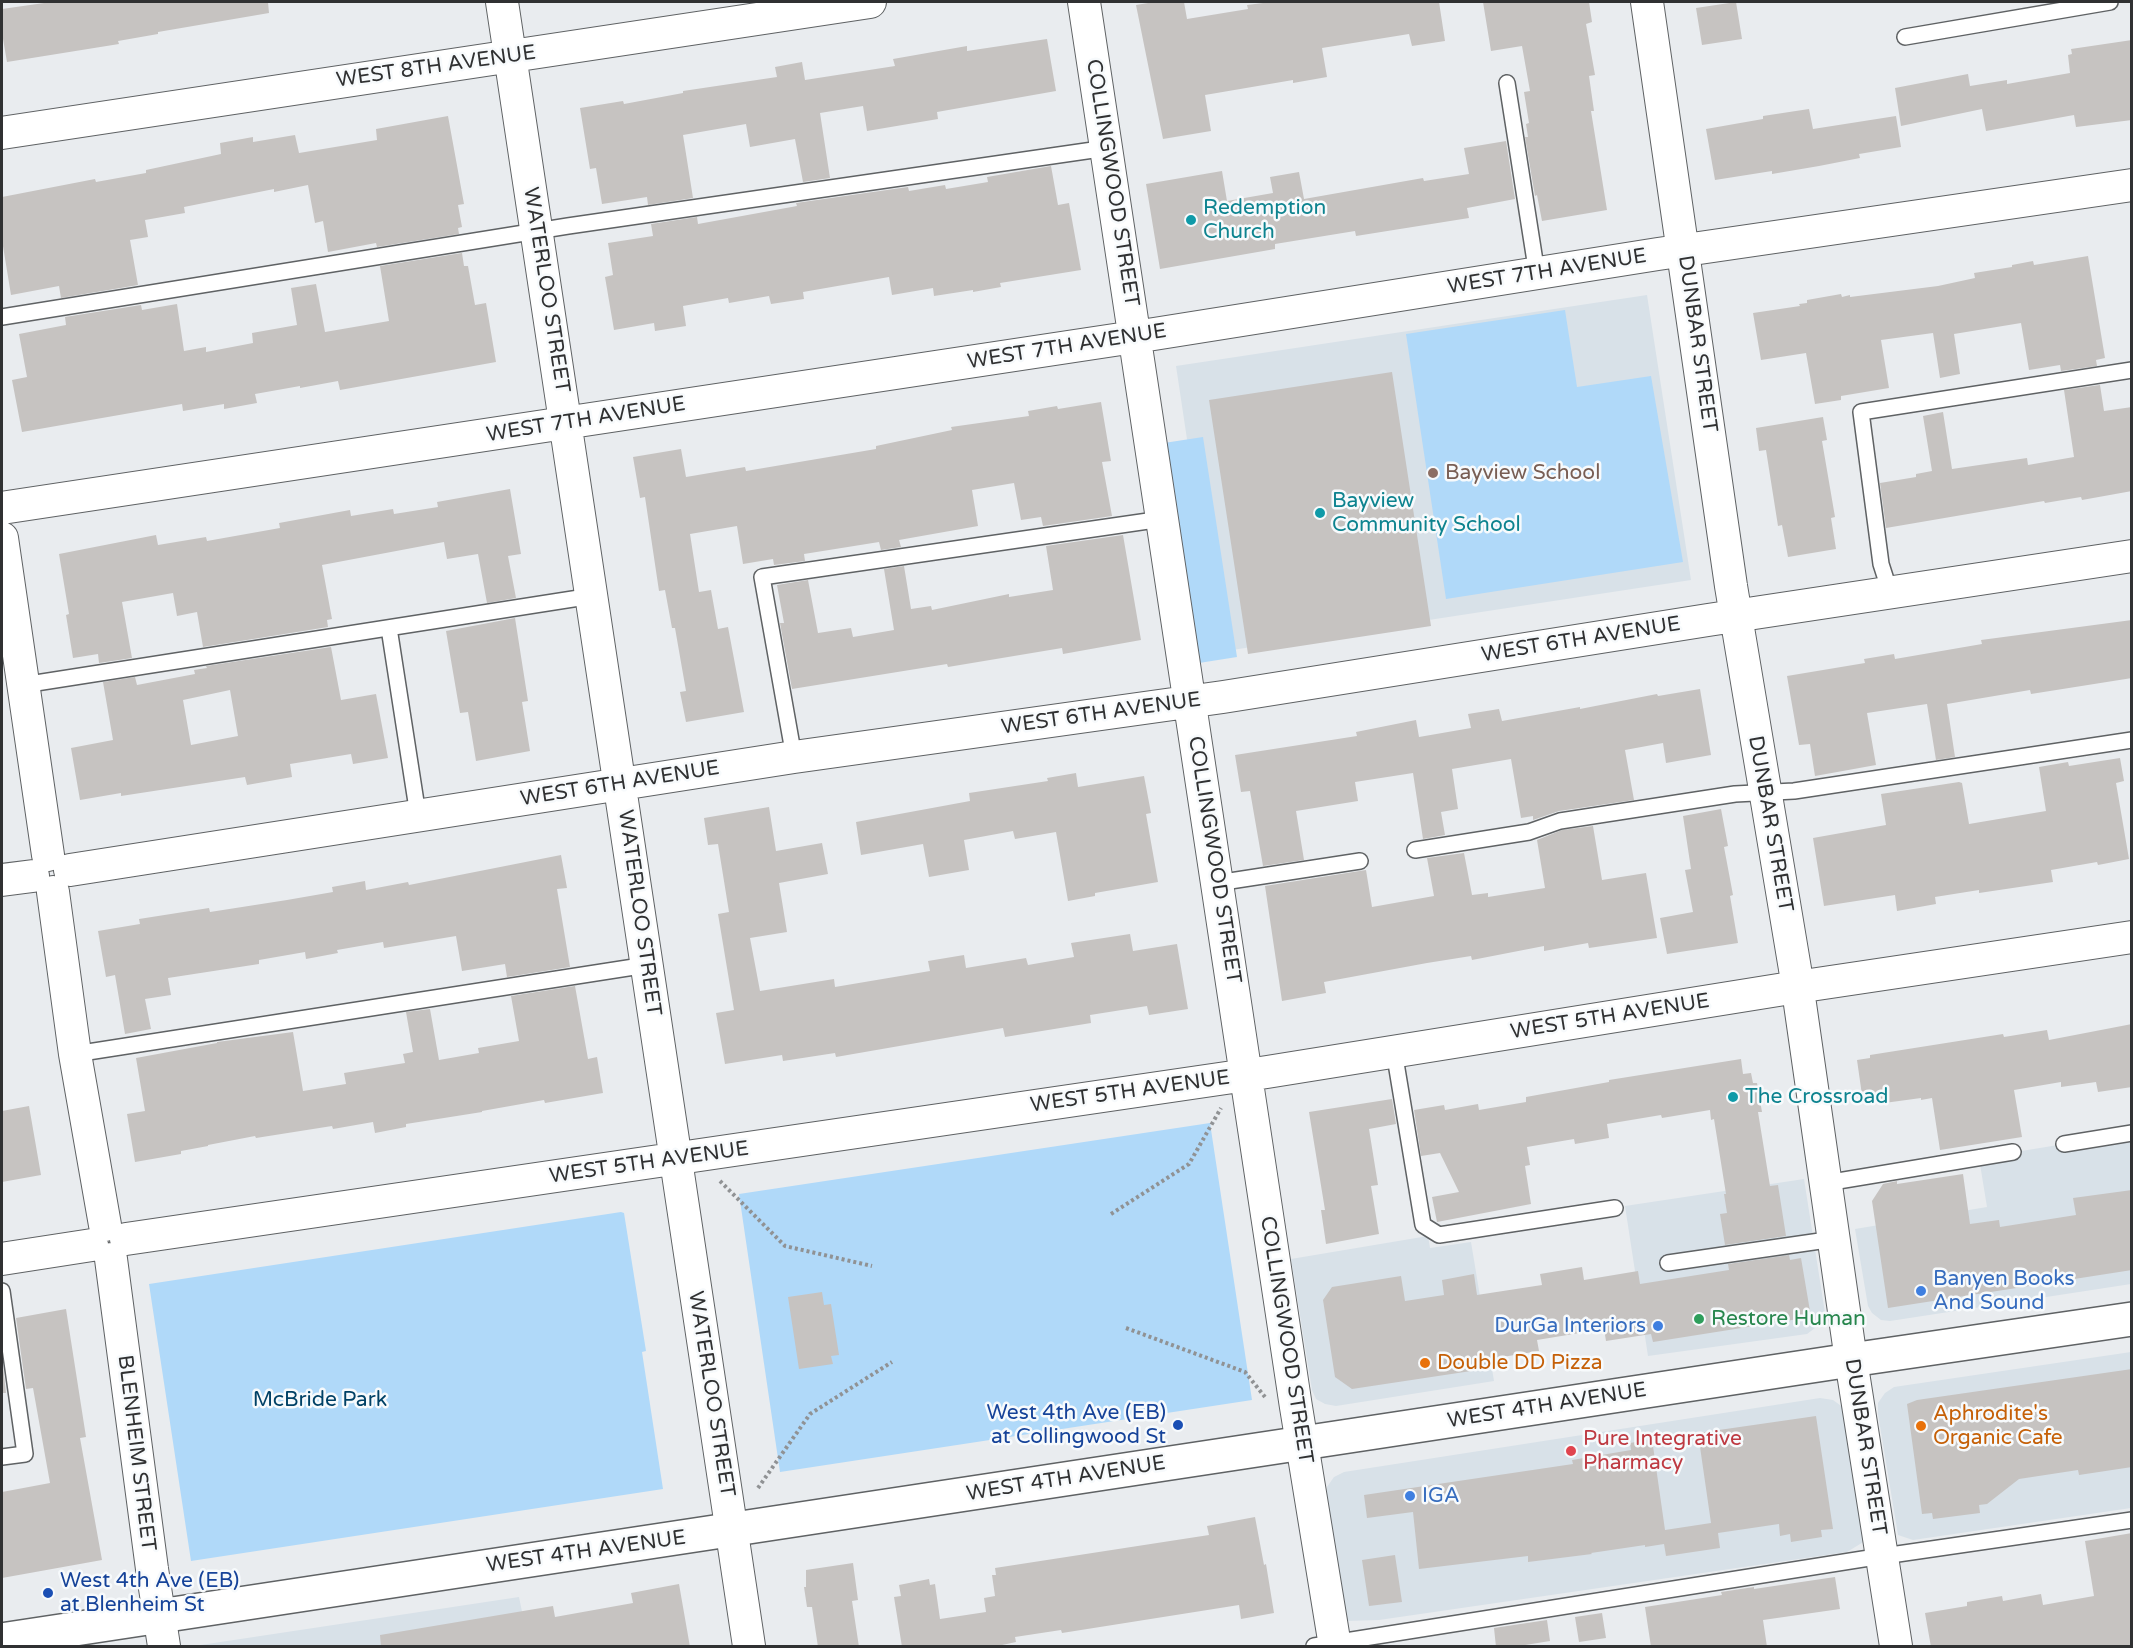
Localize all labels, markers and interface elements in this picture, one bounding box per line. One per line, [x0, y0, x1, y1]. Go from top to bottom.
street label: WEST 8TH AVENUE [335, 41, 537, 93]
street label: COLLINGWOOD STREET [1080, 57, 1144, 309]
street label: WATERLOO STREET [517, 185, 575, 395]
place label: Redemption Church [1203, 195, 1326, 245]
marker: Redemption Church [1184, 213, 1198, 227]
street label: WEST 7TH AVENUE [1446, 244, 1648, 300]
street label: DUNBAR STREET [1672, 254, 1722, 434]
street label: WEST 7TH AVENUE [966, 319, 1168, 375]
street label: WEST 7TH AVENUE [485, 392, 687, 448]
place label: Bayview School [1445, 460, 1600, 486]
marker: Bayview School [1426, 466, 1440, 480]
place label: Bayview Community School [1332, 488, 1521, 538]
marker: Bayview Community School [1313, 506, 1327, 520]
street label: WEST 6TH AVENUE [1480, 612, 1682, 668]
street label: WEST 6TH AVENUE [1000, 688, 1202, 740]
street label: COLLINGWOOD STREET [1182, 734, 1246, 986]
street label: DUNBAR STREET [1742, 734, 1798, 914]
street label: WEST 6TH AVENUE [519, 756, 721, 812]
street label: WATERLOO STREET [612, 808, 666, 1018]
street label: WEST 5TH AVENUE [1509, 989, 1711, 1045]
street label: WEST 5TH AVENUE [1029, 1066, 1231, 1118]
place label: The Crossroad [1745, 1084, 1888, 1110]
marker: The Crossroad [1726, 1090, 1740, 1104]
street label: WEST 5TH AVENUE [548, 1137, 750, 1189]
street label: COLLINGWOOD STREET [1254, 1214, 1318, 1466]
place label: Banyen Books And Sound [1933, 1266, 2075, 1316]
marker: Banyen Books And Sound [1914, 1284, 1928, 1298]
street label: WATERLOO STREET [682, 1289, 740, 1499]
place label: Restore Human [1711, 1306, 1866, 1332]
marker: Restore Human [1692, 1312, 1706, 1326]
place label: DurGa Interiors [1494, 1313, 1646, 1339]
marker: DurGa Interiors [1651, 1319, 1665, 1333]
place label: Double DD Pizza [1437, 1350, 1603, 1376]
street label: BLENHEIM STREET [111, 1354, 161, 1552]
marker: Double DD Pizza [1418, 1356, 1432, 1370]
street label: DUNBAR STREET [1839, 1357, 1891, 1537]
street label: WEST 4TH AVENUE [1446, 1378, 1648, 1434]
park label: McBride Park [253, 1387, 387, 1413]
place label: West 4th Ave (EB) at Collingwood St [987, 1400, 1166, 1450]
place label: Aphrodite's Organic Cafe [1933, 1401, 2063, 1451]
marker: West 4th Ave (EB) at Collingwood St [1171, 1418, 1185, 1432]
marker: Aphrodite's Organic Cafe [1914, 1419, 1928, 1433]
place label: Pure Integrative Pharmacy [1583, 1426, 1742, 1476]
marker: Pure Integrative Pharmacy [1564, 1444, 1578, 1458]
street label: WEST 4TH AVENUE [965, 1451, 1167, 1507]
place label: IGA [1422, 1483, 1460, 1509]
marker: IGA [1403, 1489, 1417, 1503]
street label: WEST 4TH AVENUE [485, 1526, 687, 1578]
place label: West 4th Ave (EB) at Blenheim St [60, 1568, 239, 1618]
marker: West 4th Ave (EB) at Blenheim St [41, 1586, 55, 1600]

